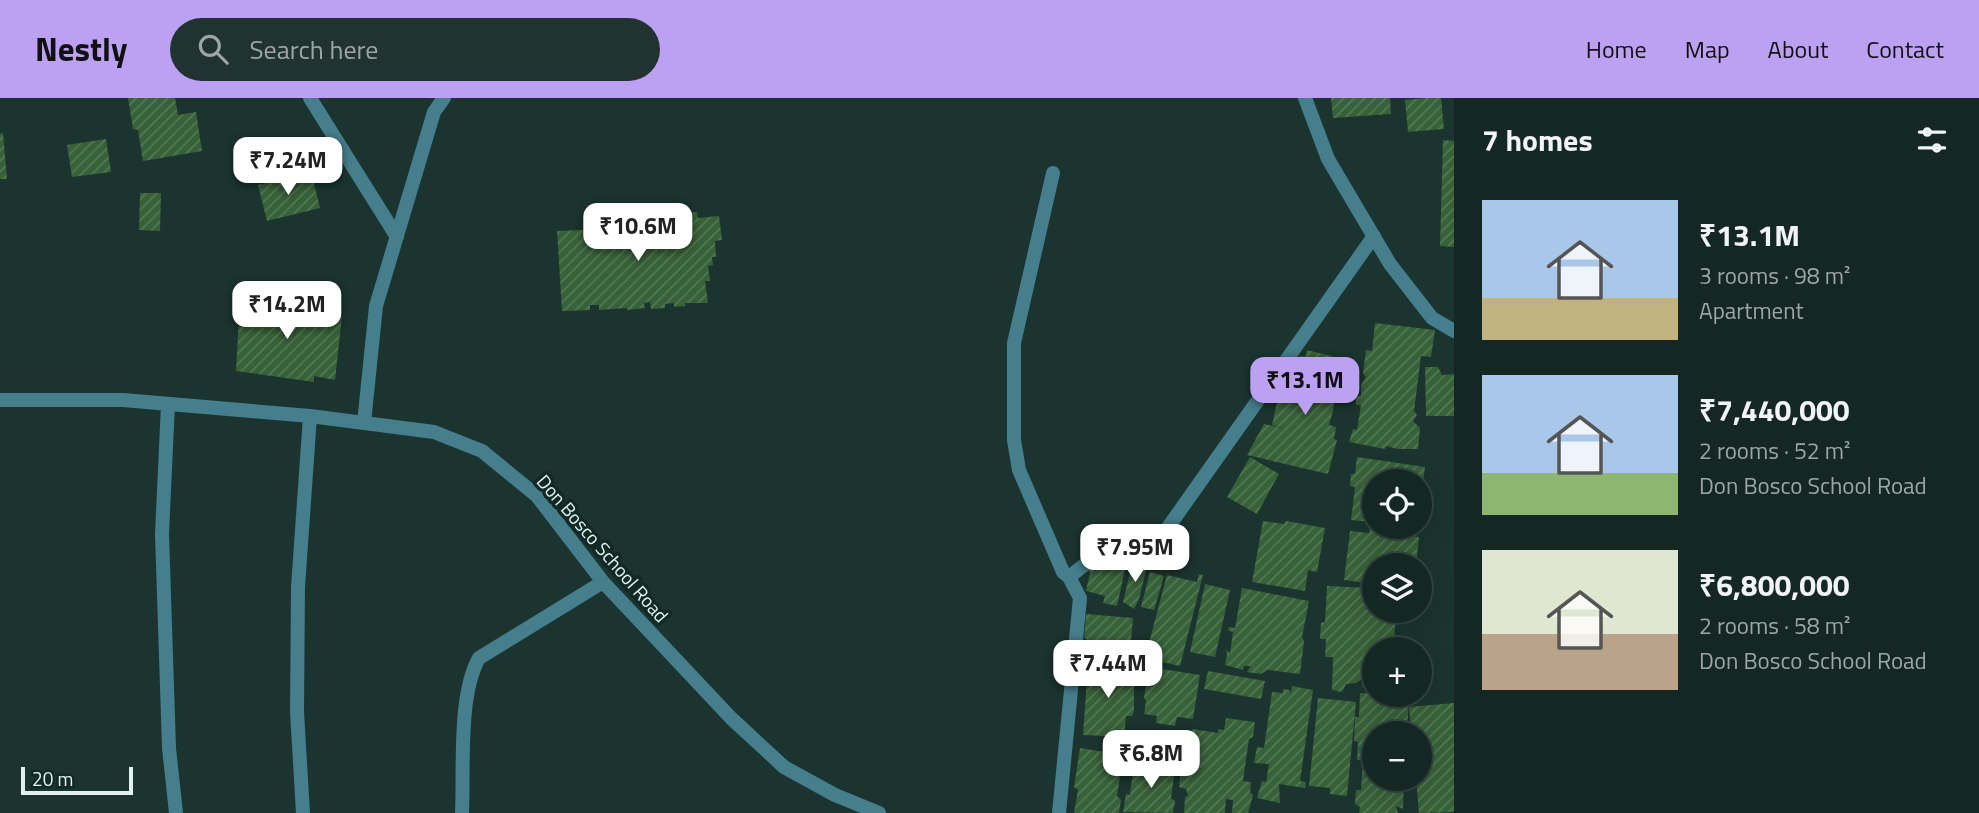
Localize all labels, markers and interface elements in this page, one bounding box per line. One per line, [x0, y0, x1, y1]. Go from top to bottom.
search box [170, 18, 660, 81]
text: Nestly [35, 24, 128, 74]
icon: search [194, 30, 232, 68]
text: Search here [250, 30, 378, 69]
text: Home [1586, 31, 1647, 67]
text: Map [1685, 31, 1730, 67]
text: About [1768, 31, 1828, 67]
text: Contact [1866, 31, 1944, 67]
text: 7 homes [1482, 117, 1593, 163]
icon: filters [1913, 121, 1951, 159]
pin: ₹7.24M [231, 138, 345, 197]
text: ₹7.24M [249, 142, 327, 177]
pin: ₹10.6M [581, 204, 695, 263]
text: ₹10.6M [599, 208, 677, 243]
text: ₹13.1M [1699, 212, 1800, 258]
icon: home [1538, 228, 1622, 312]
text: 3 rooms · 98 m² [1699, 258, 1850, 293]
pin: ₹14.2M [230, 282, 344, 341]
text: ₹14.2M [248, 286, 326, 321]
text: Apartment [1699, 293, 1804, 328]
pin: ₹13.1M [1248, 358, 1362, 417]
text: ₹13.1M [1266, 362, 1344, 397]
text: ₹7,440,000 [1699, 387, 1850, 433]
icon: home [1538, 403, 1622, 487]
text: 2 rooms · 52 m² [1699, 433, 1850, 468]
street label: Don Bosco School Road [530, 467, 676, 629]
text: Don Bosco School Road [1699, 468, 1927, 503]
map controls [1362, 469, 1432, 791]
button: locate [1362, 469, 1432, 539]
pin: ₹7.95M [1078, 524, 1192, 584]
text: ₹7.95M [1096, 529, 1174, 564]
button: layers [1362, 553, 1432, 623]
text: ₹6,800,000 [1699, 562, 1850, 608]
icon: home [1538, 578, 1622, 662]
text: 2 rooms · 58 m² [1699, 608, 1850, 643]
button: + [1362, 637, 1432, 707]
pin: ₹7.44M [1051, 640, 1165, 700]
text: Don Bosco School Road [1699, 643, 1927, 678]
text: ₹7.44M [1069, 645, 1147, 680]
button: − [1362, 721, 1432, 791]
pin: ₹6.8M [1102, 730, 1200, 790]
text: ₹6.8M [1119, 735, 1183, 770]
scale bar [21, 764, 133, 796]
text: 20 m [32, 764, 73, 793]

